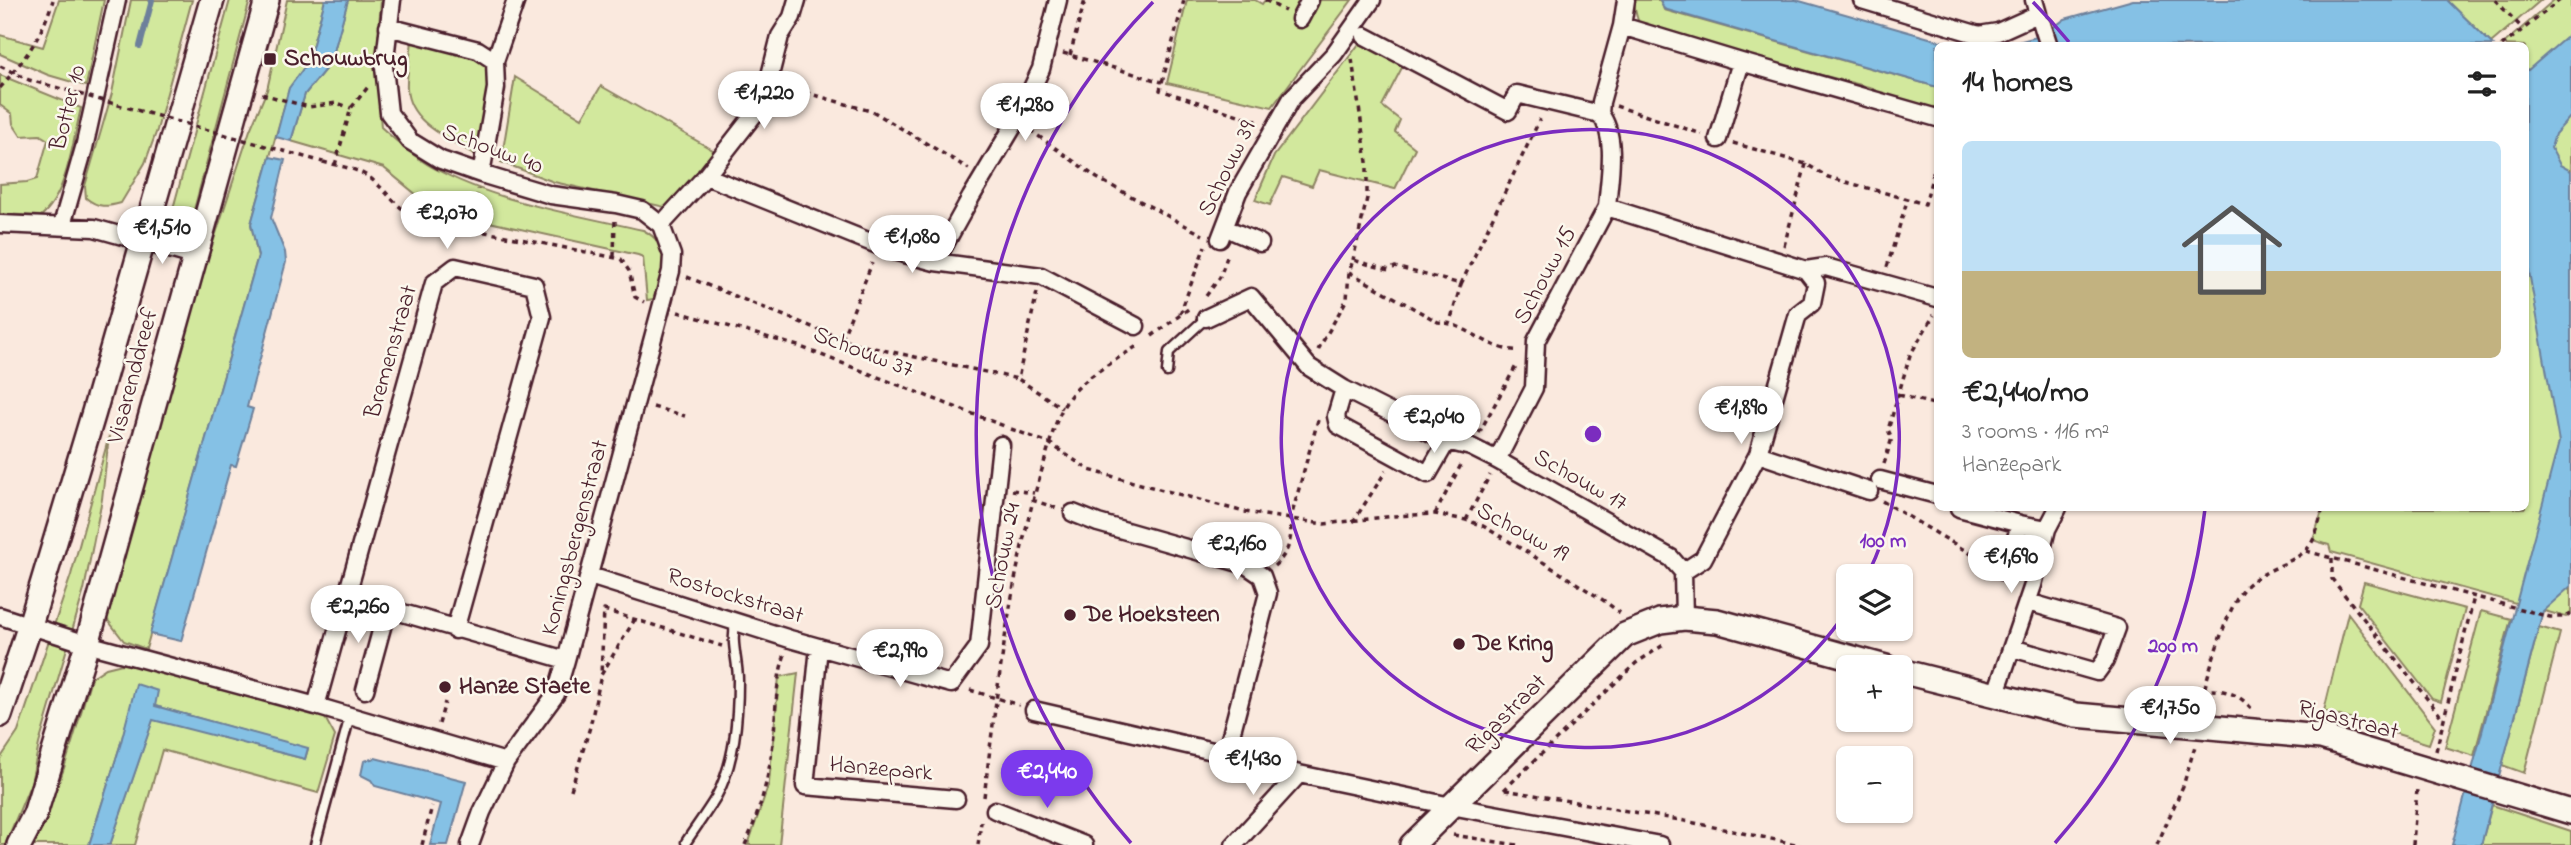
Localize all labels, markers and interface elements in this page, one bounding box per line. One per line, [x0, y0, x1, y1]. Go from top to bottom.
place label: Schouwbrug [284, 42, 408, 78]
marker: Schouwbrug [262, 51, 278, 67]
street label: Botter 10 [41, 62, 96, 155]
text: 14 homes [1962, 62, 2073, 106]
icon: filters [2463, 65, 2501, 103]
pin: €1,220 [707, 72, 821, 131]
text: €1,220 [734, 77, 794, 110]
pin: €1,280 [968, 83, 1082, 143]
text: €1,280 [996, 89, 1054, 122]
street label: Schouw 40 [436, 115, 548, 185]
street label: Schouw 39 [1190, 115, 1267, 223]
icon: home [2169, 187, 2295, 313]
pin: €2,070 [390, 191, 504, 251]
text: €2,070 [417, 197, 477, 230]
pin: €1,510 [105, 206, 219, 266]
text: €1,510 [133, 212, 191, 245]
pin: €1,080 [855, 216, 969, 275]
street label: Schouw 15 [1505, 220, 1587, 331]
text: €1,080 [884, 221, 940, 254]
street label: Bremenstraat [356, 281, 428, 424]
street label: Visarenddreef [99, 303, 169, 449]
street label: Schouw 37 [808, 318, 918, 388]
text: €2,440/mo [1962, 372, 2089, 416]
pin: €1,890 [1684, 386, 1798, 446]
text: €1,890 [1715, 392, 1767, 425]
pin: €2,040 [1377, 396, 1491, 455]
text: €2,040 [1404, 401, 1464, 434]
text: 3 rooms · 116 m² [1962, 416, 2109, 449]
centre of rings [1581, 422, 1605, 446]
street label: Koningsbergenstraat [533, 436, 619, 640]
street label: Schouw 17 [1527, 441, 1634, 521]
text: Hanzepark [1962, 449, 2061, 482]
street label: Schouw 19 [1470, 494, 1575, 572]
street label: Schouw 24 [977, 500, 1031, 612]
pin: €2,160 [1180, 522, 1294, 582]
text: 100 m [1860, 527, 1906, 557]
text: €2,160 [1208, 528, 1266, 561]
pin: €1,690 [1954, 536, 2068, 595]
text: €1,690 [1984, 541, 2038, 574]
street label: Rostockstraat [662, 560, 808, 634]
map controls [1836, 564, 1913, 823]
button: layers [1836, 564, 1913, 641]
pin: €2,260 [301, 586, 415, 645]
text: €2,260 [327, 591, 389, 624]
place label: De Hoeksteen [1083, 598, 1220, 633]
marker: De Hoeksteen [1062, 607, 1078, 623]
place label: De Kring [1472, 627, 1554, 663]
pin: €2,990 [843, 630, 957, 689]
text: 200 m [2147, 632, 2198, 662]
text: €2,990 [872, 635, 928, 668]
marker: De Kring [1451, 636, 1467, 652]
button: + [1836, 655, 1913, 732]
street label: Rigastraat [1458, 666, 1556, 764]
place label: Hanze Staete [459, 670, 592, 705]
marker: Hanze Staete [437, 679, 453, 695]
pin: €1,750 [2113, 686, 2227, 746]
text: €1,750 [2140, 692, 2200, 725]
street label: Rigastraat [2294, 692, 2402, 750]
pin: €1,430 [1196, 738, 1310, 797]
text: €1,430 [1225, 743, 1281, 776]
button: − [1836, 746, 1913, 823]
street label: Hanzepark [828, 748, 935, 792]
pin: €2,440 [990, 750, 1104, 810]
text: €2,440 [1017, 756, 1077, 789]

